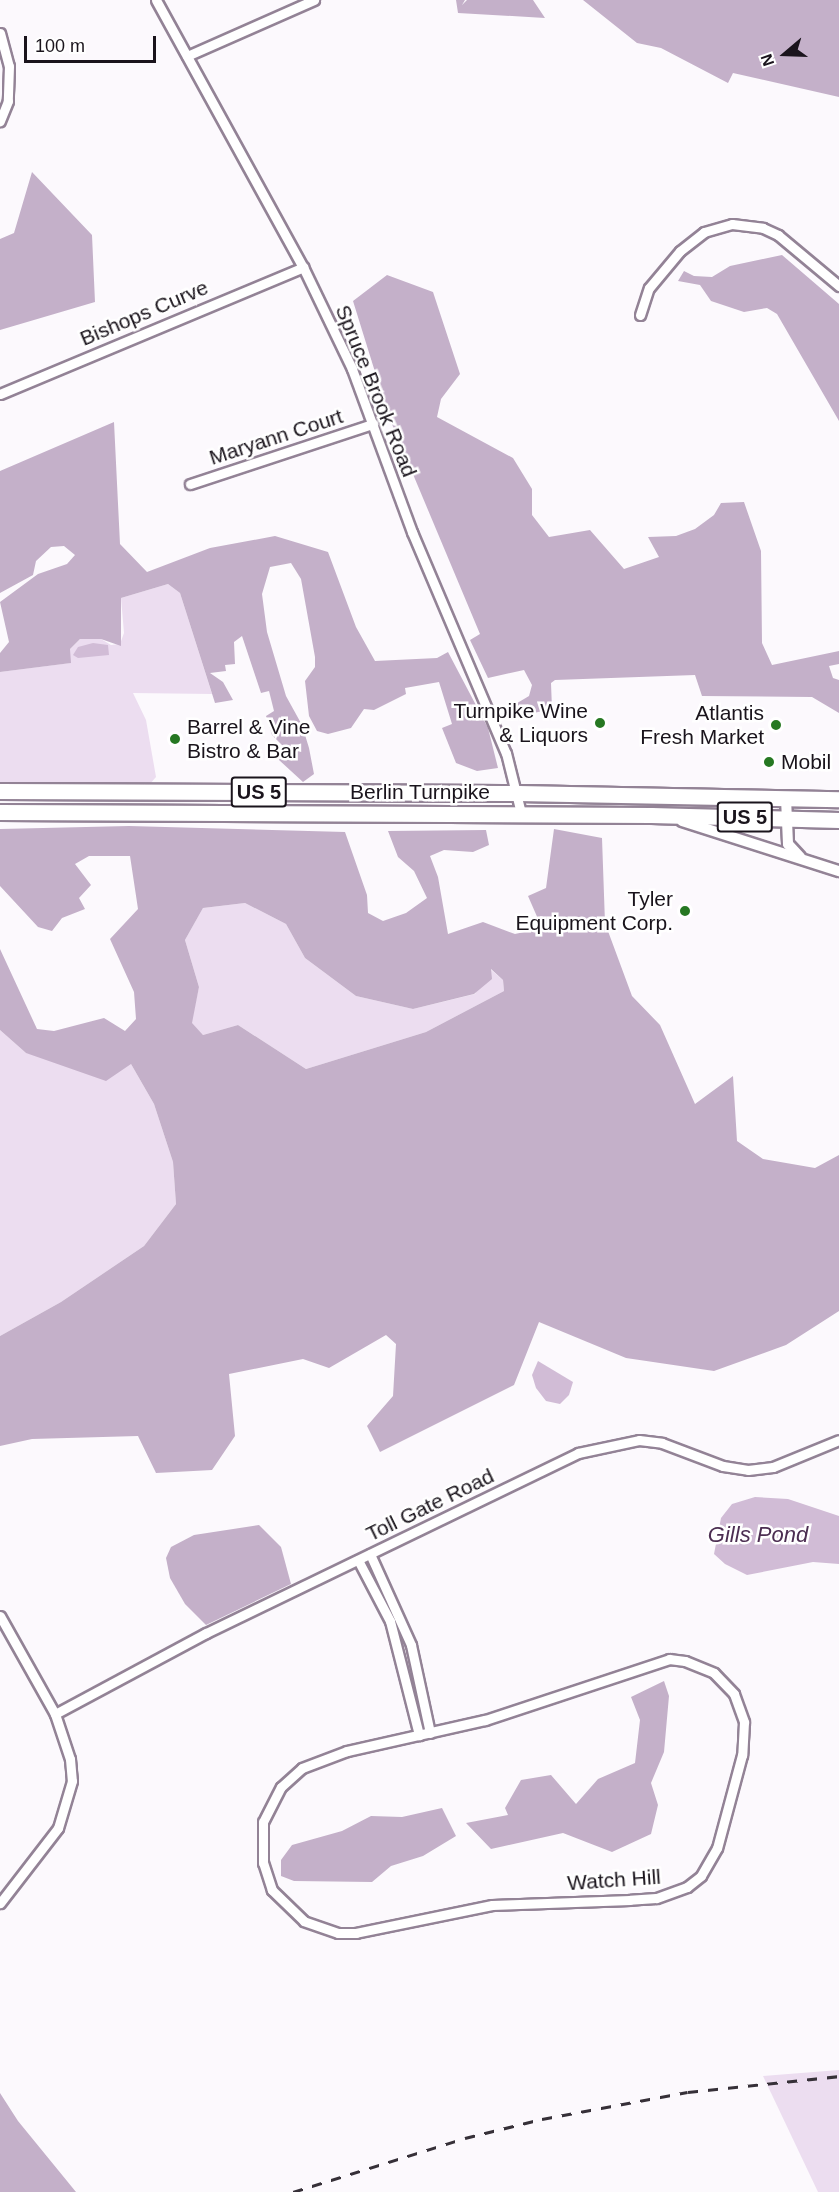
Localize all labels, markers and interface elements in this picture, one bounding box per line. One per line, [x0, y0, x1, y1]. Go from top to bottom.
scale bar [27, 24, 159, 62]
north arrow [755, 24, 815, 84]
text: 100 m [35, 36, 85, 56]
text: N [758, 52, 777, 68]
street label: Bishops Curve [76, 275, 212, 351]
street label: Spruce Brook Road [330, 301, 422, 481]
street label: Maryann Court [206, 404, 346, 470]
place label: Turnpike Wine & Liquors [453, 698, 588, 748]
place label: Atlantis Fresh Market [640, 700, 764, 750]
place label: Barrel & Vine Bistro & Bar [187, 714, 310, 764]
marker: Turnpike Wine & Liquors [593, 716, 607, 730]
marker: Atlantis Fresh Market [769, 718, 783, 732]
marker: Barrel & Vine Bistro & Bar [168, 732, 182, 746]
place label: Mobil [781, 749, 831, 775]
marker: Mobil [762, 755, 776, 769]
road number: US 5 [230, 775, 288, 809]
street label: Berlin Turnpike [350, 779, 490, 805]
road number: US 5 [716, 800, 774, 834]
place label: Tyler Equipment Corp. [515, 886, 673, 936]
marker: Tyler Equipment Corp. [678, 904, 692, 918]
street label: Toll Gate Road [362, 1463, 498, 1547]
water label: Gills Pond [708, 1522, 808, 1548]
street label: Watch Hill [566, 1864, 662, 1896]

